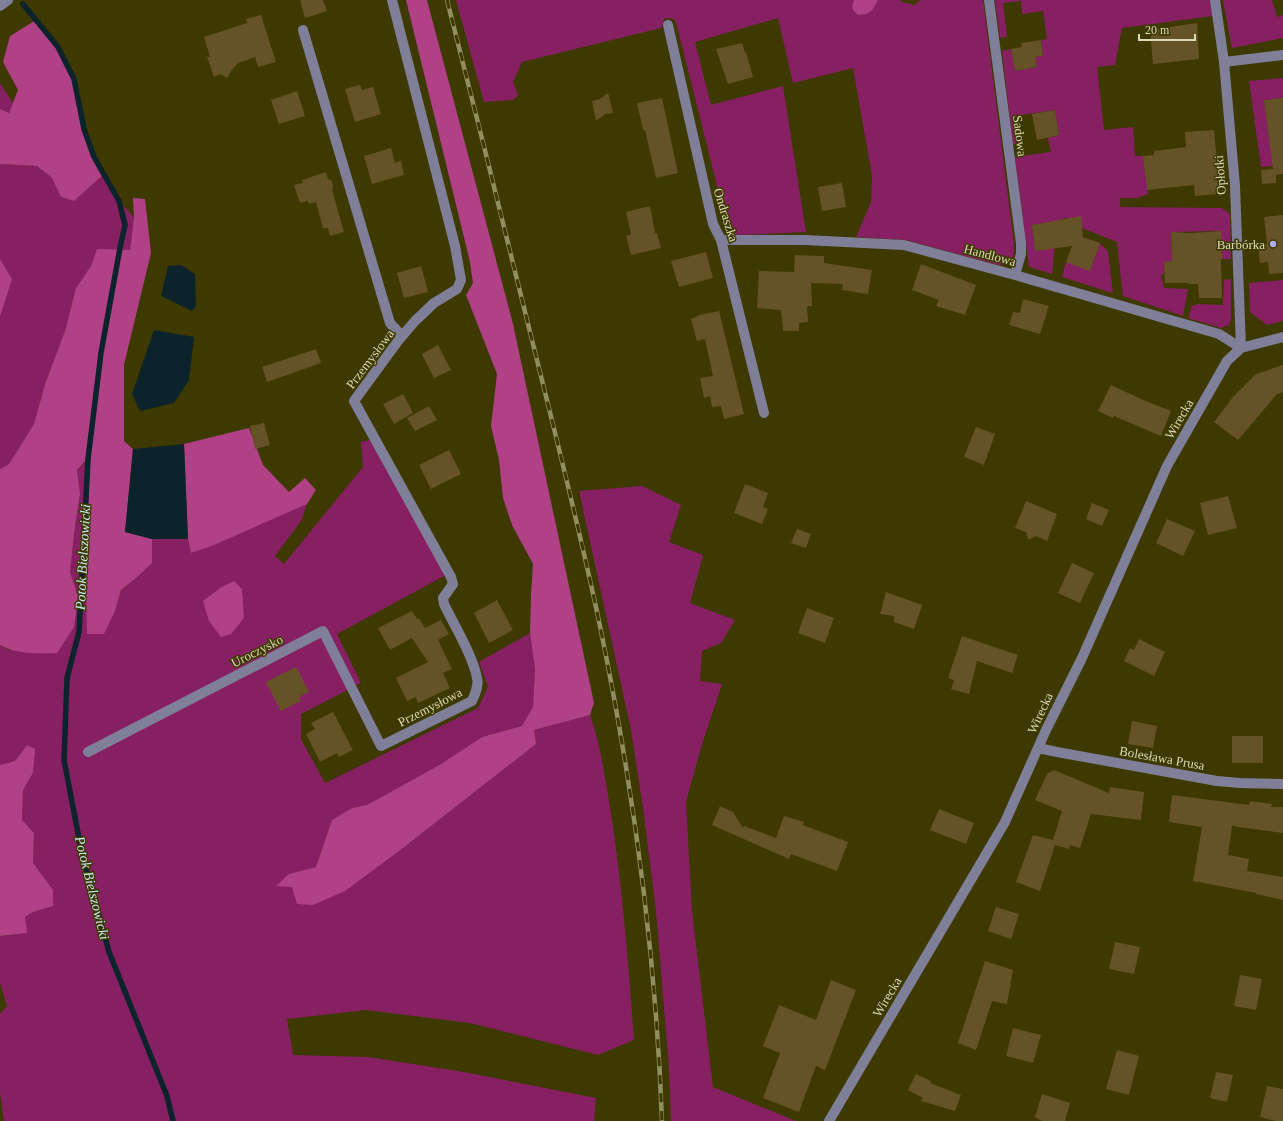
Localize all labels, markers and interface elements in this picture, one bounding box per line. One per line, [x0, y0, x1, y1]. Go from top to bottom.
scale bar [1139, 16, 1195, 42]
text: 20 m [1145, 23, 1170, 37]
street label: Sadowa [1010, 115, 1030, 158]
street label: Opłotki [1211, 154, 1229, 195]
street label: Ondraszka [711, 186, 741, 244]
place label: Barbórka [1217, 237, 1265, 252]
marker: Barbórka [1268, 239, 1278, 249]
street label: Handlowa [962, 241, 1018, 269]
street label: Przemysłowa [343, 326, 397, 391]
street label: Wirecka [1162, 396, 1196, 442]
water label: Potok Bielszowicki [73, 504, 93, 611]
street label: Uroczysko [229, 632, 285, 670]
street label: Przemysłowa [395, 684, 465, 730]
street label: Wirecka [1024, 690, 1056, 736]
street label: Bolesława Prusa [1118, 743, 1206, 773]
water label: Potok Bielszowicki [72, 834, 112, 941]
street label: Wirecka [869, 974, 905, 1020]

